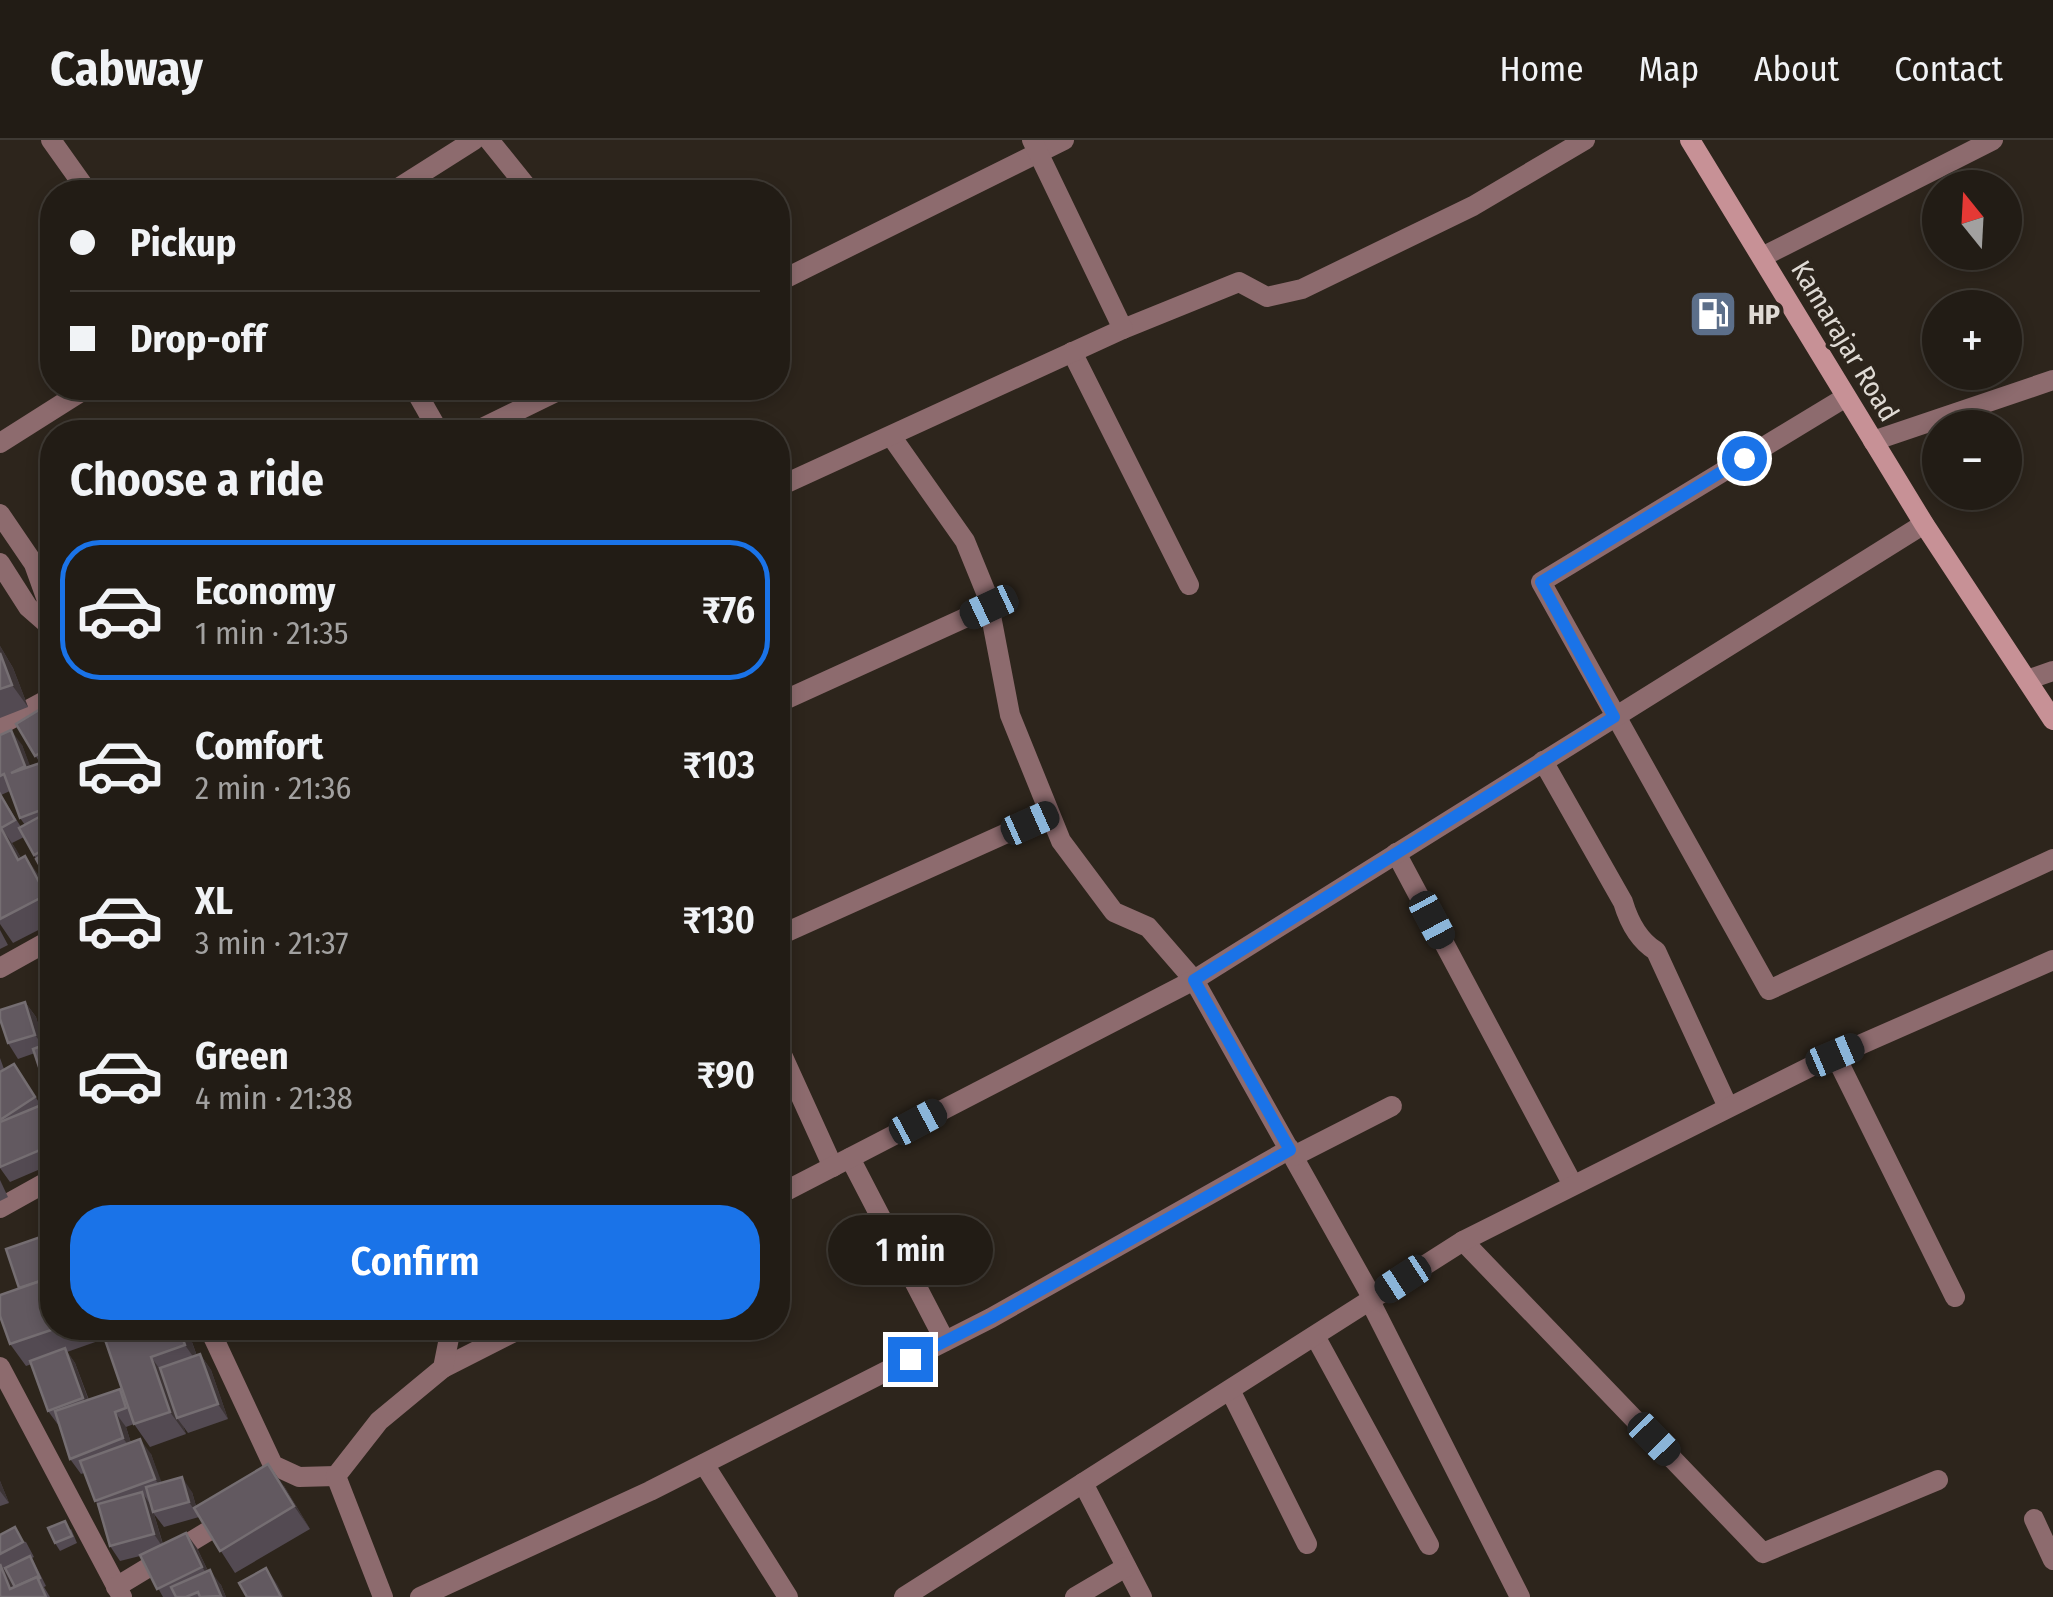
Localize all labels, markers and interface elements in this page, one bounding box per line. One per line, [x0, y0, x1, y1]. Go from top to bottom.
text: Cabway [50, 40, 203, 98]
text: Home [1500, 48, 1583, 90]
text: Map [1638, 48, 1699, 90]
text: About [1754, 48, 1839, 90]
text: Contact [1894, 48, 2003, 90]
north arrow [1922, 170, 2022, 270]
map controls [1922, 170, 2022, 510]
text: Pickup [130, 220, 236, 266]
street label: Kamarajar Road [1784, 255, 1906, 427]
fuel station icon: HP [1687, 288, 1739, 340]
button: + [1922, 290, 2022, 390]
place label: HP [1748, 298, 1780, 331]
text: Drop-off [130, 316, 266, 362]
button: − [1922, 410, 2022, 510]
route start [1722, 436, 1767, 481]
text: Choose a ride [70, 453, 324, 507]
icon: car [75, 565, 165, 655]
text: Economy [195, 568, 335, 614]
car [955, 581, 1023, 633]
text: ₹76 [702, 587, 755, 633]
text: 1 min · 21:35 [195, 614, 348, 652]
icon: car [75, 720, 165, 810]
text: Comfort [195, 723, 323, 769]
text: ₹103 [683, 742, 755, 788]
text: 2 min · 21:36 [195, 769, 351, 807]
car [996, 797, 1064, 849]
icon: car [75, 875, 165, 965]
text: XL [195, 878, 233, 924]
car [1405, 886, 1459, 954]
text: ₹130 [682, 897, 755, 943]
text: 3 min · 21:37 [195, 924, 349, 962]
car [1802, 1029, 1868, 1081]
icon: car [75, 1030, 165, 1120]
text: Green [195, 1033, 289, 1079]
text: ₹90 [697, 1052, 755, 1098]
text: 4 min · 21:38 [195, 1079, 353, 1117]
car [884, 1095, 952, 1149]
button: Confirm [70, 1205, 760, 1320]
callout: 1 min [828, 1214, 992, 1284]
text: 1 min [876, 1231, 945, 1269]
car [1370, 1250, 1436, 1308]
route end [888, 1337, 933, 1382]
car [1622, 1407, 1686, 1471]

